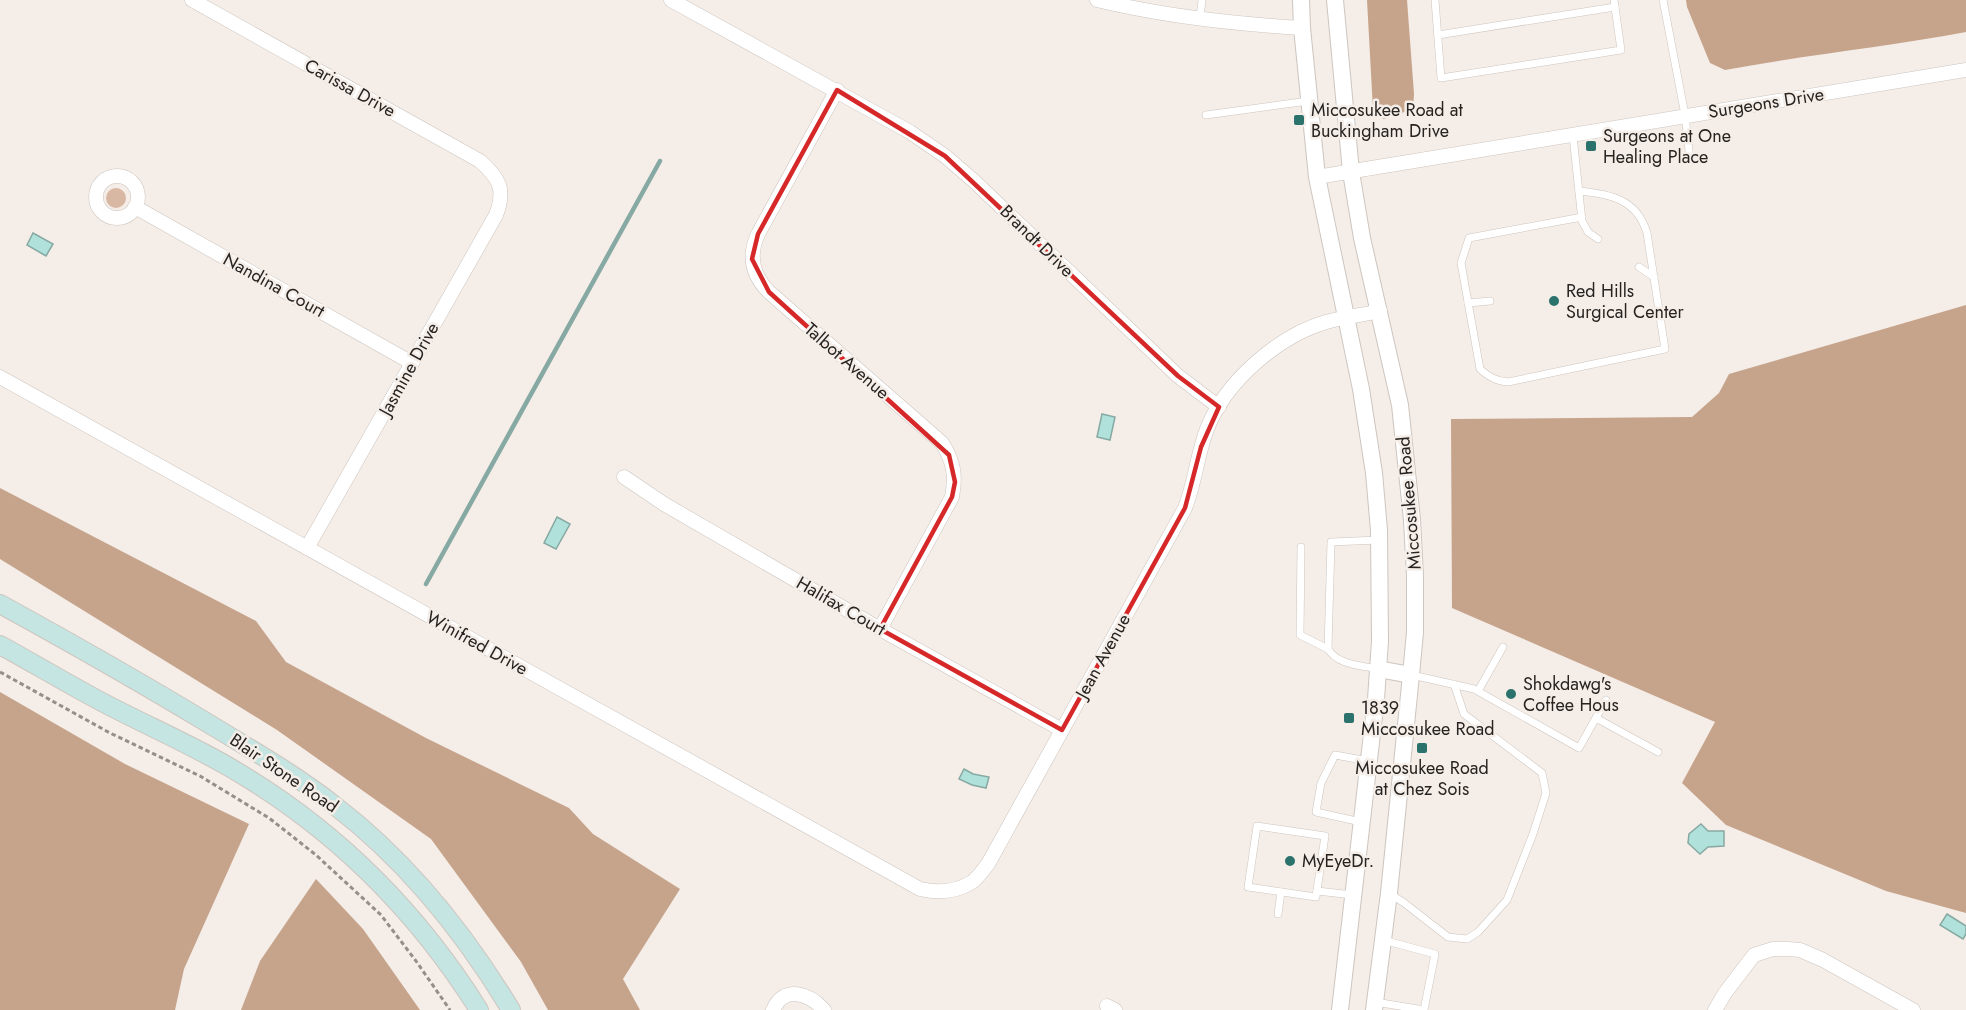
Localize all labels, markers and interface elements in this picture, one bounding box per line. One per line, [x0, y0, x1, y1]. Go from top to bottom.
street label: Carissa Drive [300, 52, 400, 124]
street label: Surgeons Drive [1706, 81, 1826, 125]
place label: Miccosukee Road at Buckingham Drive [1311, 97, 1463, 144]
marker: Miccosukee Road at Buckingham Drive [1292, 113, 1306, 127]
place label: Surgeons at One Healing Place [1603, 123, 1731, 170]
marker: Surgeons at One Healing Place [1584, 139, 1598, 153]
street label: Brandt Drive [994, 199, 1080, 283]
street label: Nandina Court [218, 246, 330, 324]
place label: Red Hills Surgical Center [1566, 278, 1685, 325]
marker: Red Hills Surgical Center [1547, 294, 1561, 308]
street label: Talbot Avenue [799, 317, 895, 405]
street label: Jasmine Drive [372, 318, 445, 422]
street label: Miccosukee Road [1390, 435, 1428, 571]
street label: Halifax Court [792, 570, 891, 642]
street label: Winifred Drive [421, 604, 533, 682]
street label: Jean Avenue [1068, 609, 1137, 705]
place label: Shokdawg's Coffee Hous [1523, 671, 1619, 718]
marker: Shokdawg's Coffee Hous [1504, 687, 1518, 701]
place label: 1839 Miccosukee Road [1361, 695, 1494, 742]
marker: 1839 Miccosukee Road [1342, 711, 1356, 725]
street label: Blair Stone Road [224, 727, 344, 819]
marker: Miccosukee Road at Chez Sois [1415, 741, 1429, 755]
place label: Miccosukee Road at Chez Sois [1355, 755, 1489, 802]
place label: MyEyeDr. [1302, 848, 1374, 874]
marker: MyEyeDr. [1283, 854, 1297, 868]

